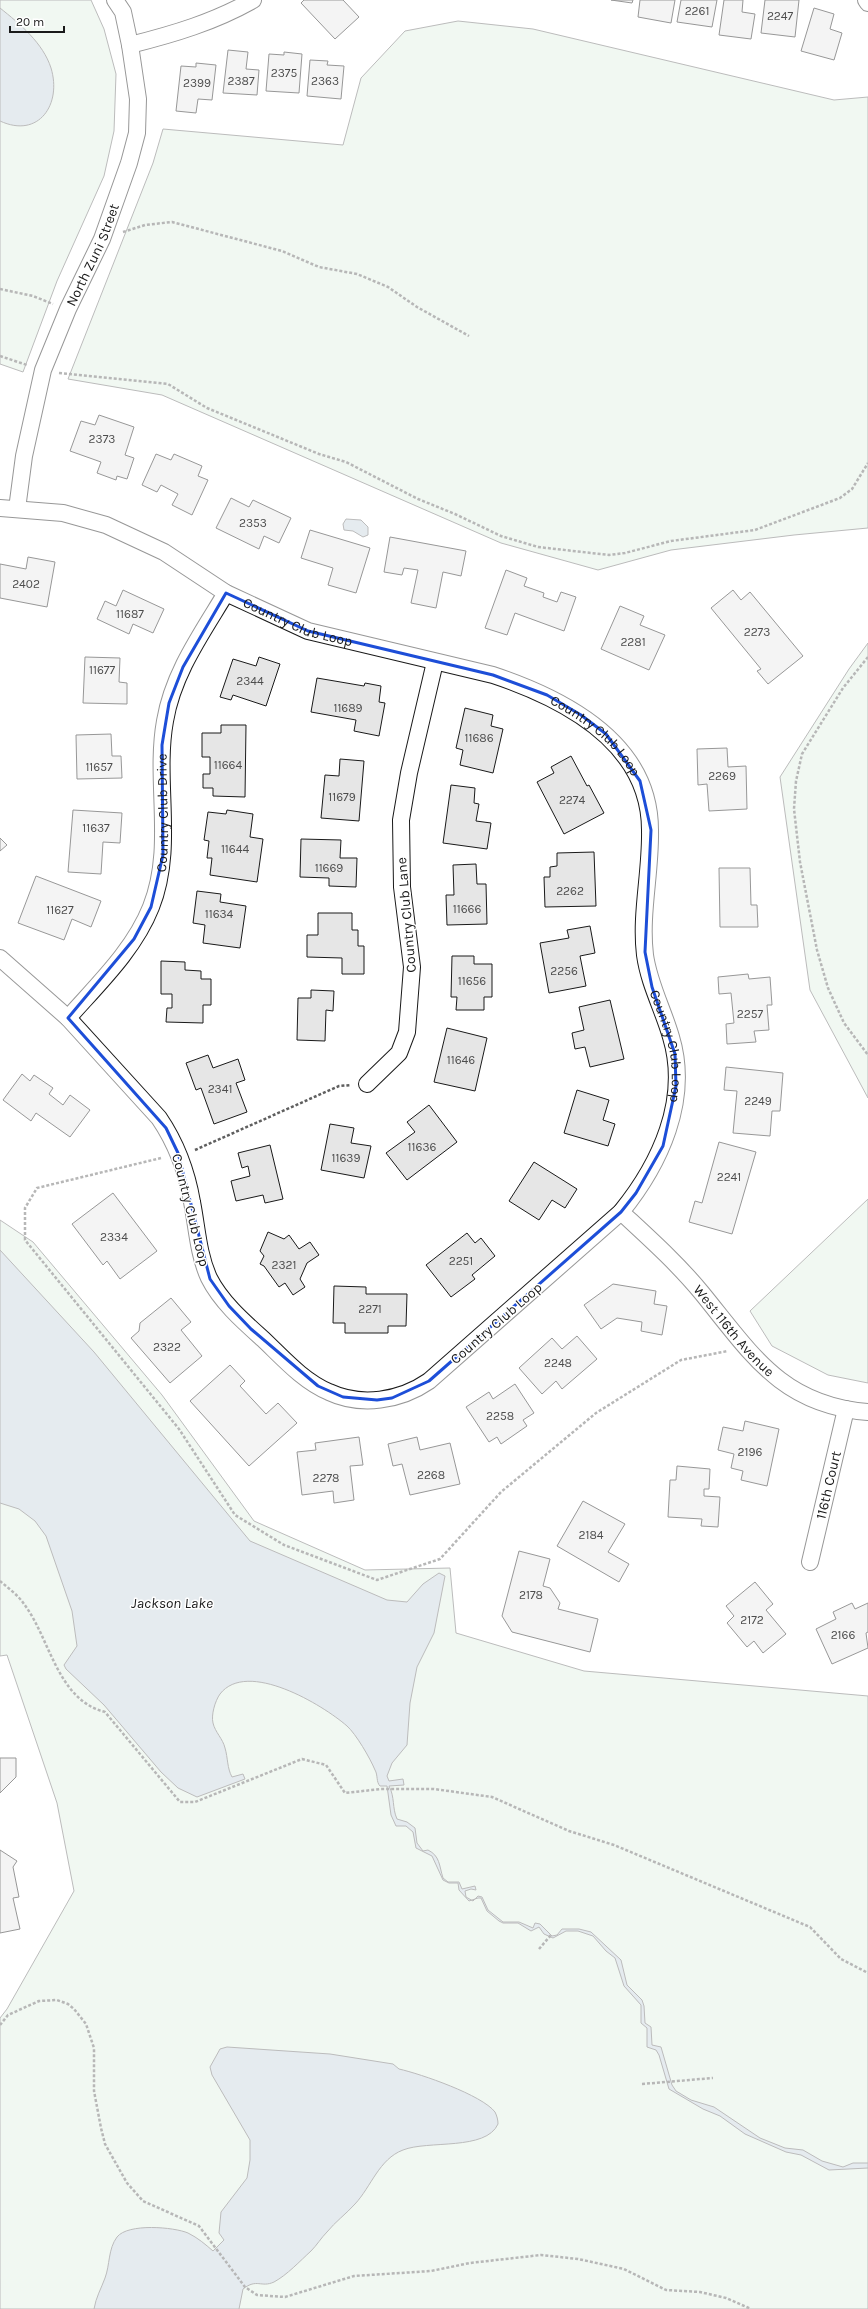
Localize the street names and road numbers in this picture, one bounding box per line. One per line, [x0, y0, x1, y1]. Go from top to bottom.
street label: North Zuni Street [63, 201, 123, 309]
street label: Country Club Loop [240, 594, 354, 650]
street label: Country Club Loop [547, 692, 644, 779]
street label: Country Club Drive [152, 753, 172, 873]
street label: Country Club Lane [393, 857, 420, 973]
street label: Country Club Loop [646, 987, 685, 1104]
street label: Country Club Loop [168, 1152, 213, 1268]
street label: Country Club Loop [447, 1279, 546, 1368]
street label: West 116th Avenue [690, 1281, 778, 1381]
street label: 116th Court [812, 1449, 845, 1521]

